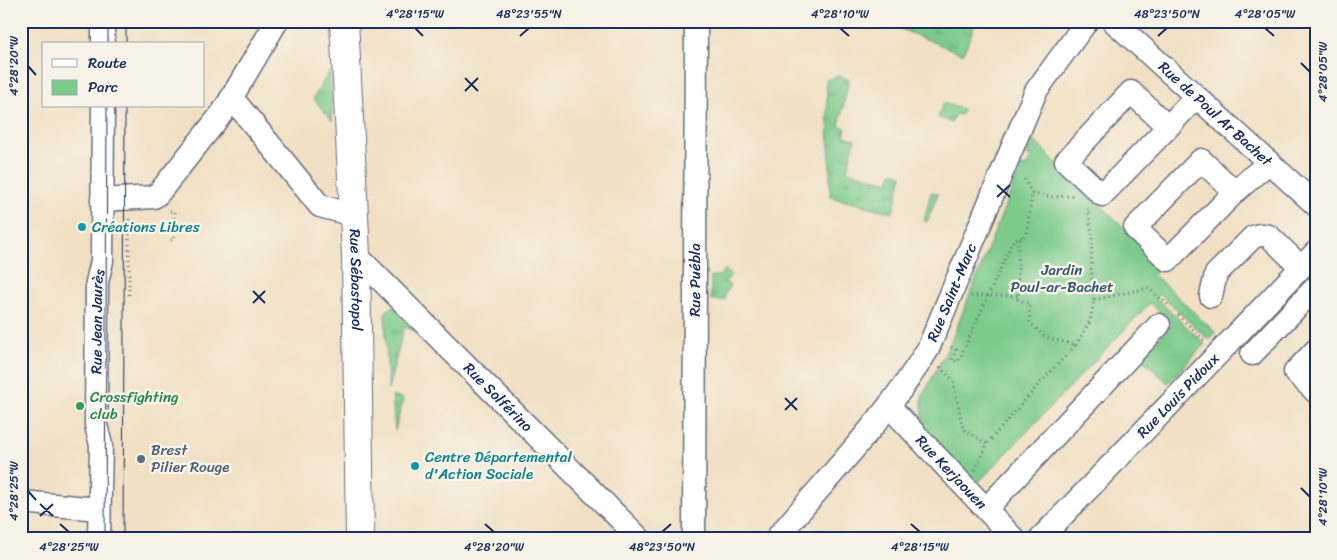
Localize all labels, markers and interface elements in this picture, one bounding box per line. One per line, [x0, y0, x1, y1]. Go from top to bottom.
text: 4°28'15"W [386, 3, 445, 25]
text: 48°23'55"N [496, 3, 563, 25]
text: 4°28'10"W [811, 3, 870, 25]
text: 48°23'50"N [1134, 3, 1201, 25]
text: 4°28'05"W [1235, 3, 1296, 25]
text: 4°28'20"W [3, 35, 25, 96]
text: 4°28'05"W [1312, 41, 1334, 102]
legend [42, 42, 205, 108]
text: Route [88, 50, 127, 76]
street label: Rue de Poul Ar Bachet [1152, 55, 1279, 173]
text: Parc [88, 74, 118, 100]
place label: Créations Libres [92, 214, 200, 240]
marker: Créations Libres [76, 221, 88, 233]
street label: Rue Sébastopol [342, 228, 370, 332]
street label: Rue Saint-Marc [919, 239, 984, 346]
street label: Rue Puébla [682, 243, 708, 317]
park label: Jardin Poul-ar-Bachet [1010, 257, 1114, 300]
street label: Rue Jean Jaurès [83, 266, 113, 374]
street label: Rue Louis Pidoux [1130, 347, 1226, 444]
street label: Rue Solférino [457, 356, 539, 438]
place label: Crossfighting club [90, 384, 179, 427]
marker: Crossfighting club [74, 400, 86, 412]
street label: Rue Kerjaouen [909, 429, 993, 516]
place label: Brest Pilier Rouge [151, 437, 230, 480]
place label: Centre Départemental d'Action Sociale [425, 444, 572, 487]
marker: Brest Pilier Rouge [135, 453, 147, 465]
text: 4°28'25"W [3, 460, 25, 521]
marker: Centre Départemental d'Action Sociale [409, 460, 421, 472]
text: 4°28'10"W [1312, 467, 1334, 526]
text: 4°28'25"W [39, 536, 100, 558]
text: 4°28'20"W [464, 536, 525, 558]
text: 48°23'50"N [629, 536, 696, 558]
text: 4°28'15"W [891, 536, 950, 558]

